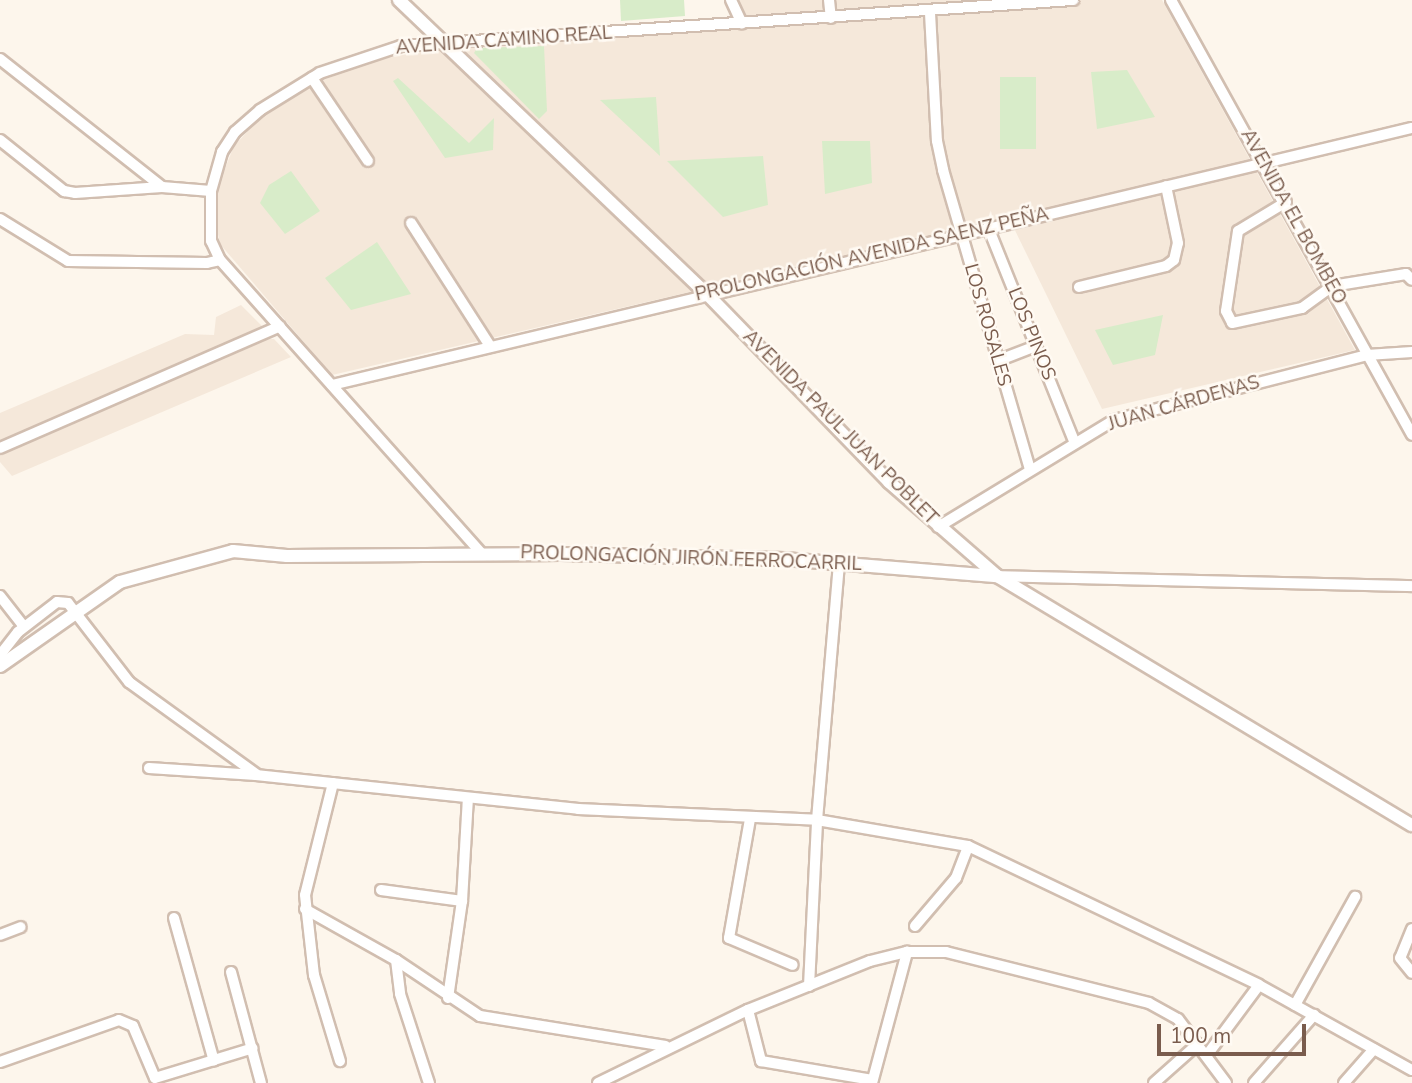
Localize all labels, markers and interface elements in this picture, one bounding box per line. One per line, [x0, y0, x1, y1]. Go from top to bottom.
street label: AVENIDA CAMINO REAL [395, 22, 613, 60]
street label: AVENIDA EL BOMBEO [1235, 125, 1351, 309]
street label: PROLONGACIÓN AVENIDA SAENZ PEÑA [693, 203, 1051, 307]
street label: LOS ROSALES [959, 261, 1015, 389]
street label: LOS PINOS [1002, 284, 1060, 384]
street label: AVENIDA PAUL JUAN POBLET [738, 326, 942, 530]
street label: JUAN CÁRDENAS [1106, 371, 1262, 437]
street label: PROLONGACIÓN JIRÓN FERROCARRIL [520, 542, 862, 576]
scale bar [1160, 1010, 1309, 1054]
text: 100 m [1170, 1022, 1231, 1050]

